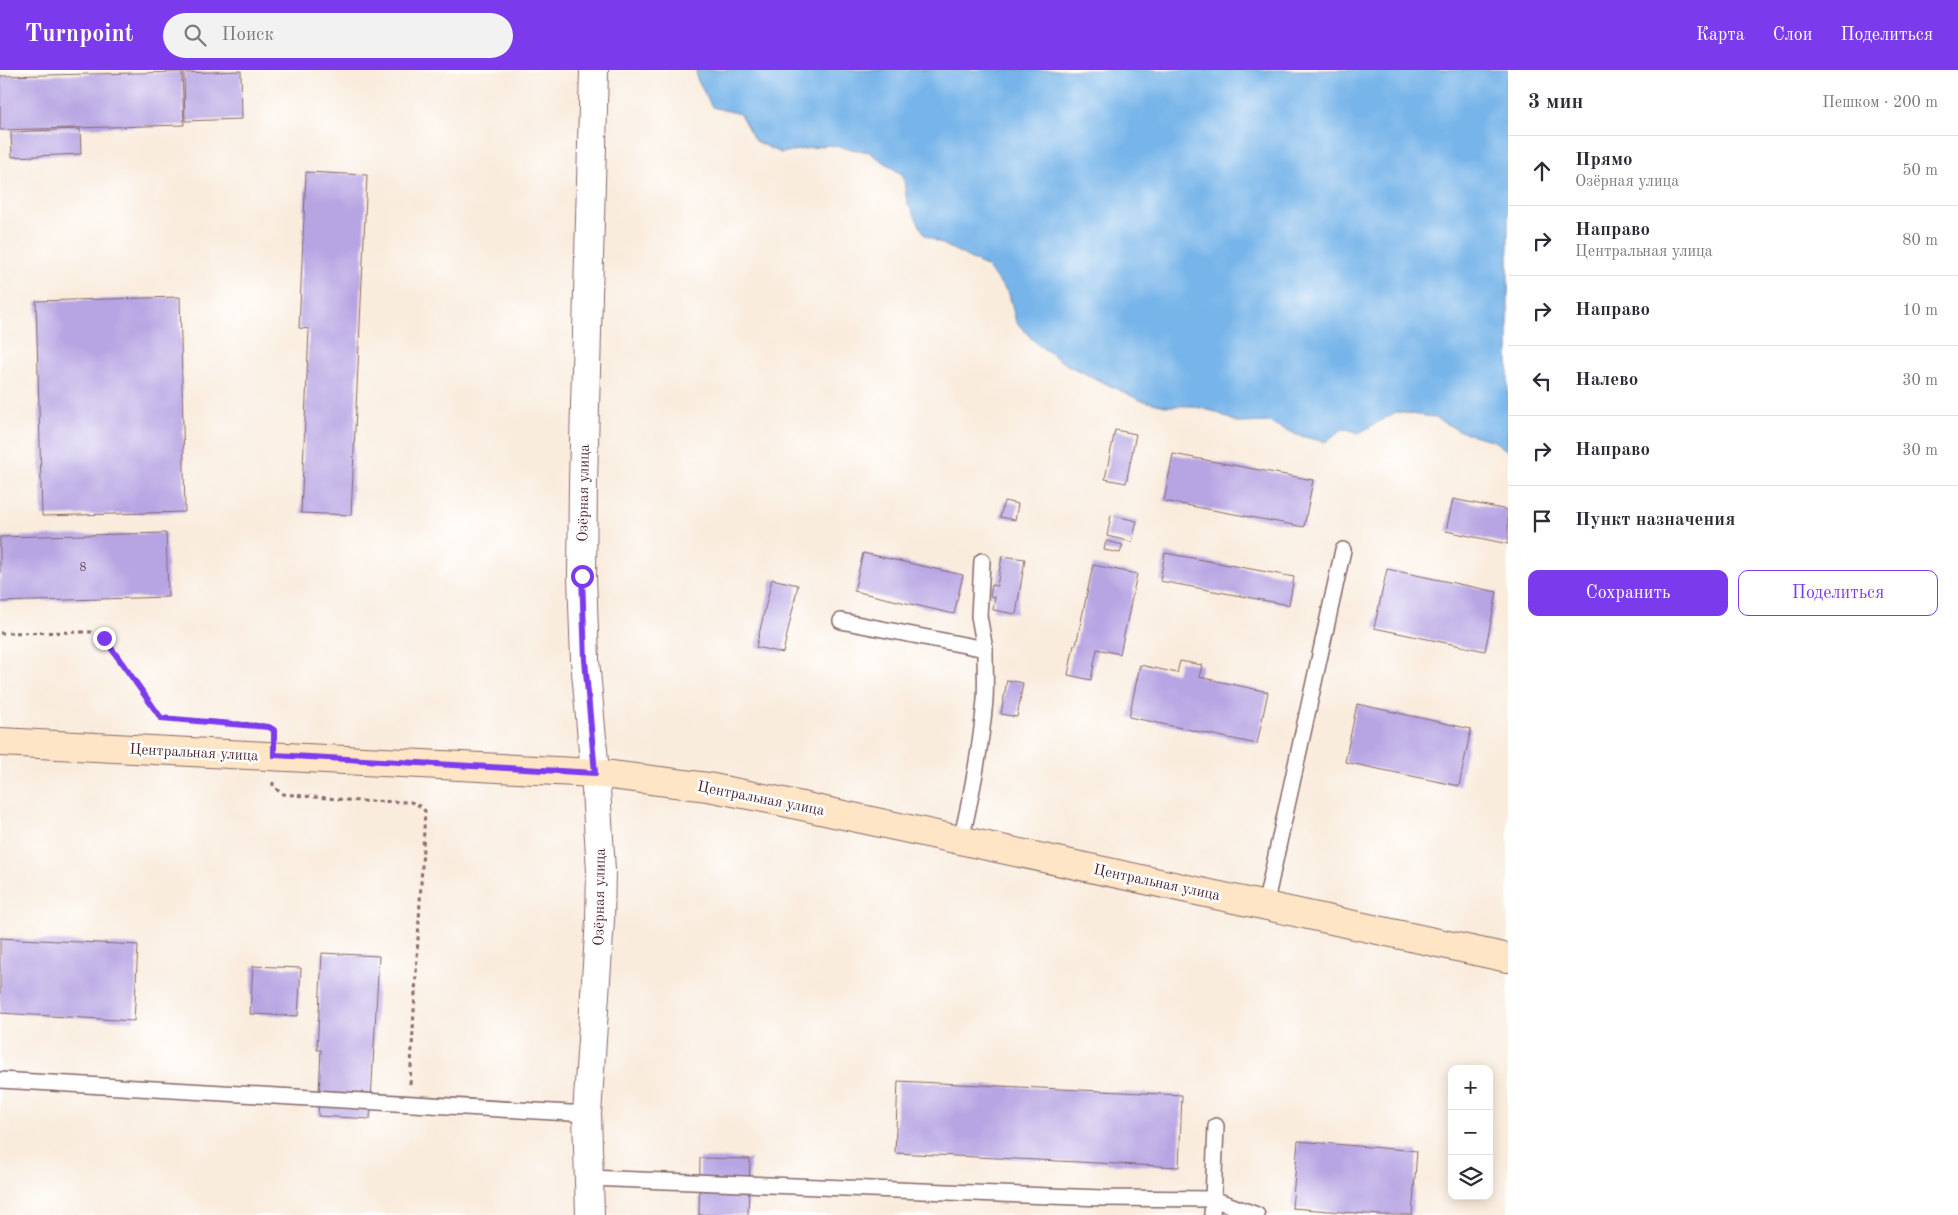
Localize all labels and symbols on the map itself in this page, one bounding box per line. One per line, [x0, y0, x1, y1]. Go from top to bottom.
street label: Озёрная улица [576, 443, 593, 542]
house number: 8 [80, 562, 87, 574]
route start [571, 565, 594, 588]
route end [93, 627, 116, 650]
street label: Центральная улица [129, 743, 259, 764]
street label: Центральная улица [696, 780, 826, 819]
street label: Озёрная улица [592, 847, 609, 946]
street label: Центральная улица [1092, 863, 1222, 904]

